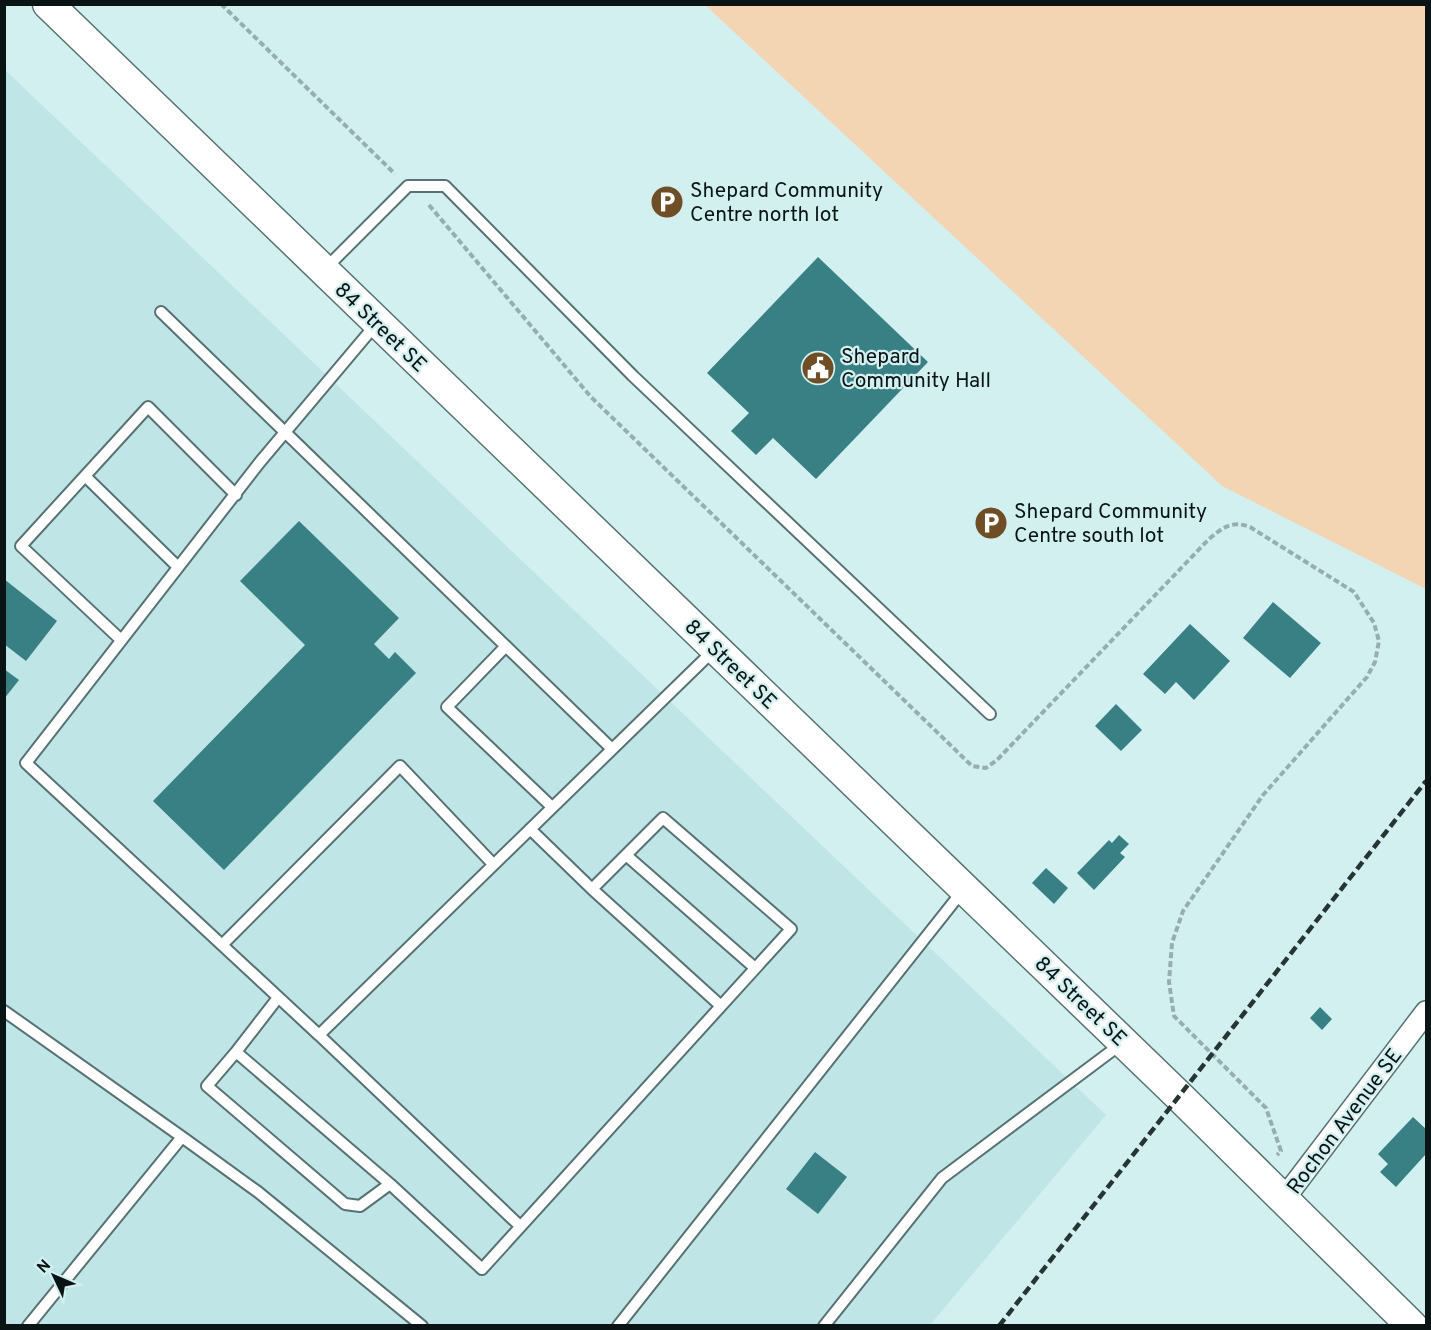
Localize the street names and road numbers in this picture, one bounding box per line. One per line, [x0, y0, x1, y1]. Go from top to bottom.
street label: 84 Street SE [328, 277, 432, 379]
street label: 84 Street SE [678, 614, 782, 716]
street label: 84 Street SE [1028, 951, 1132, 1053]
street label: Rochon Avenue SE [1281, 1044, 1409, 1200]

